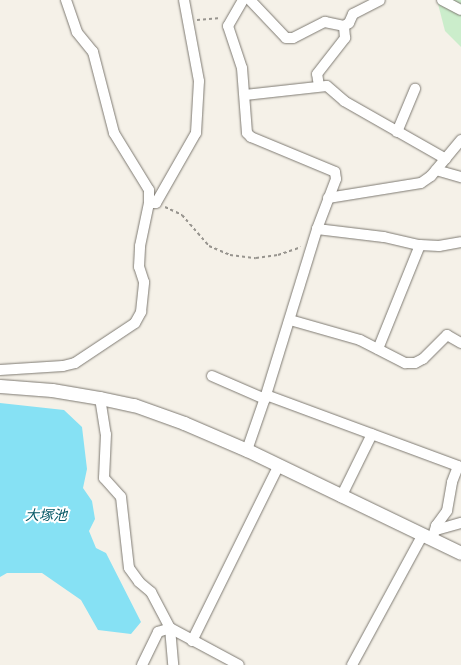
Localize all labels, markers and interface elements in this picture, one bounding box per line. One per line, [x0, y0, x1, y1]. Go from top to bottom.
water label: 大塚池 [25, 507, 67, 523]

